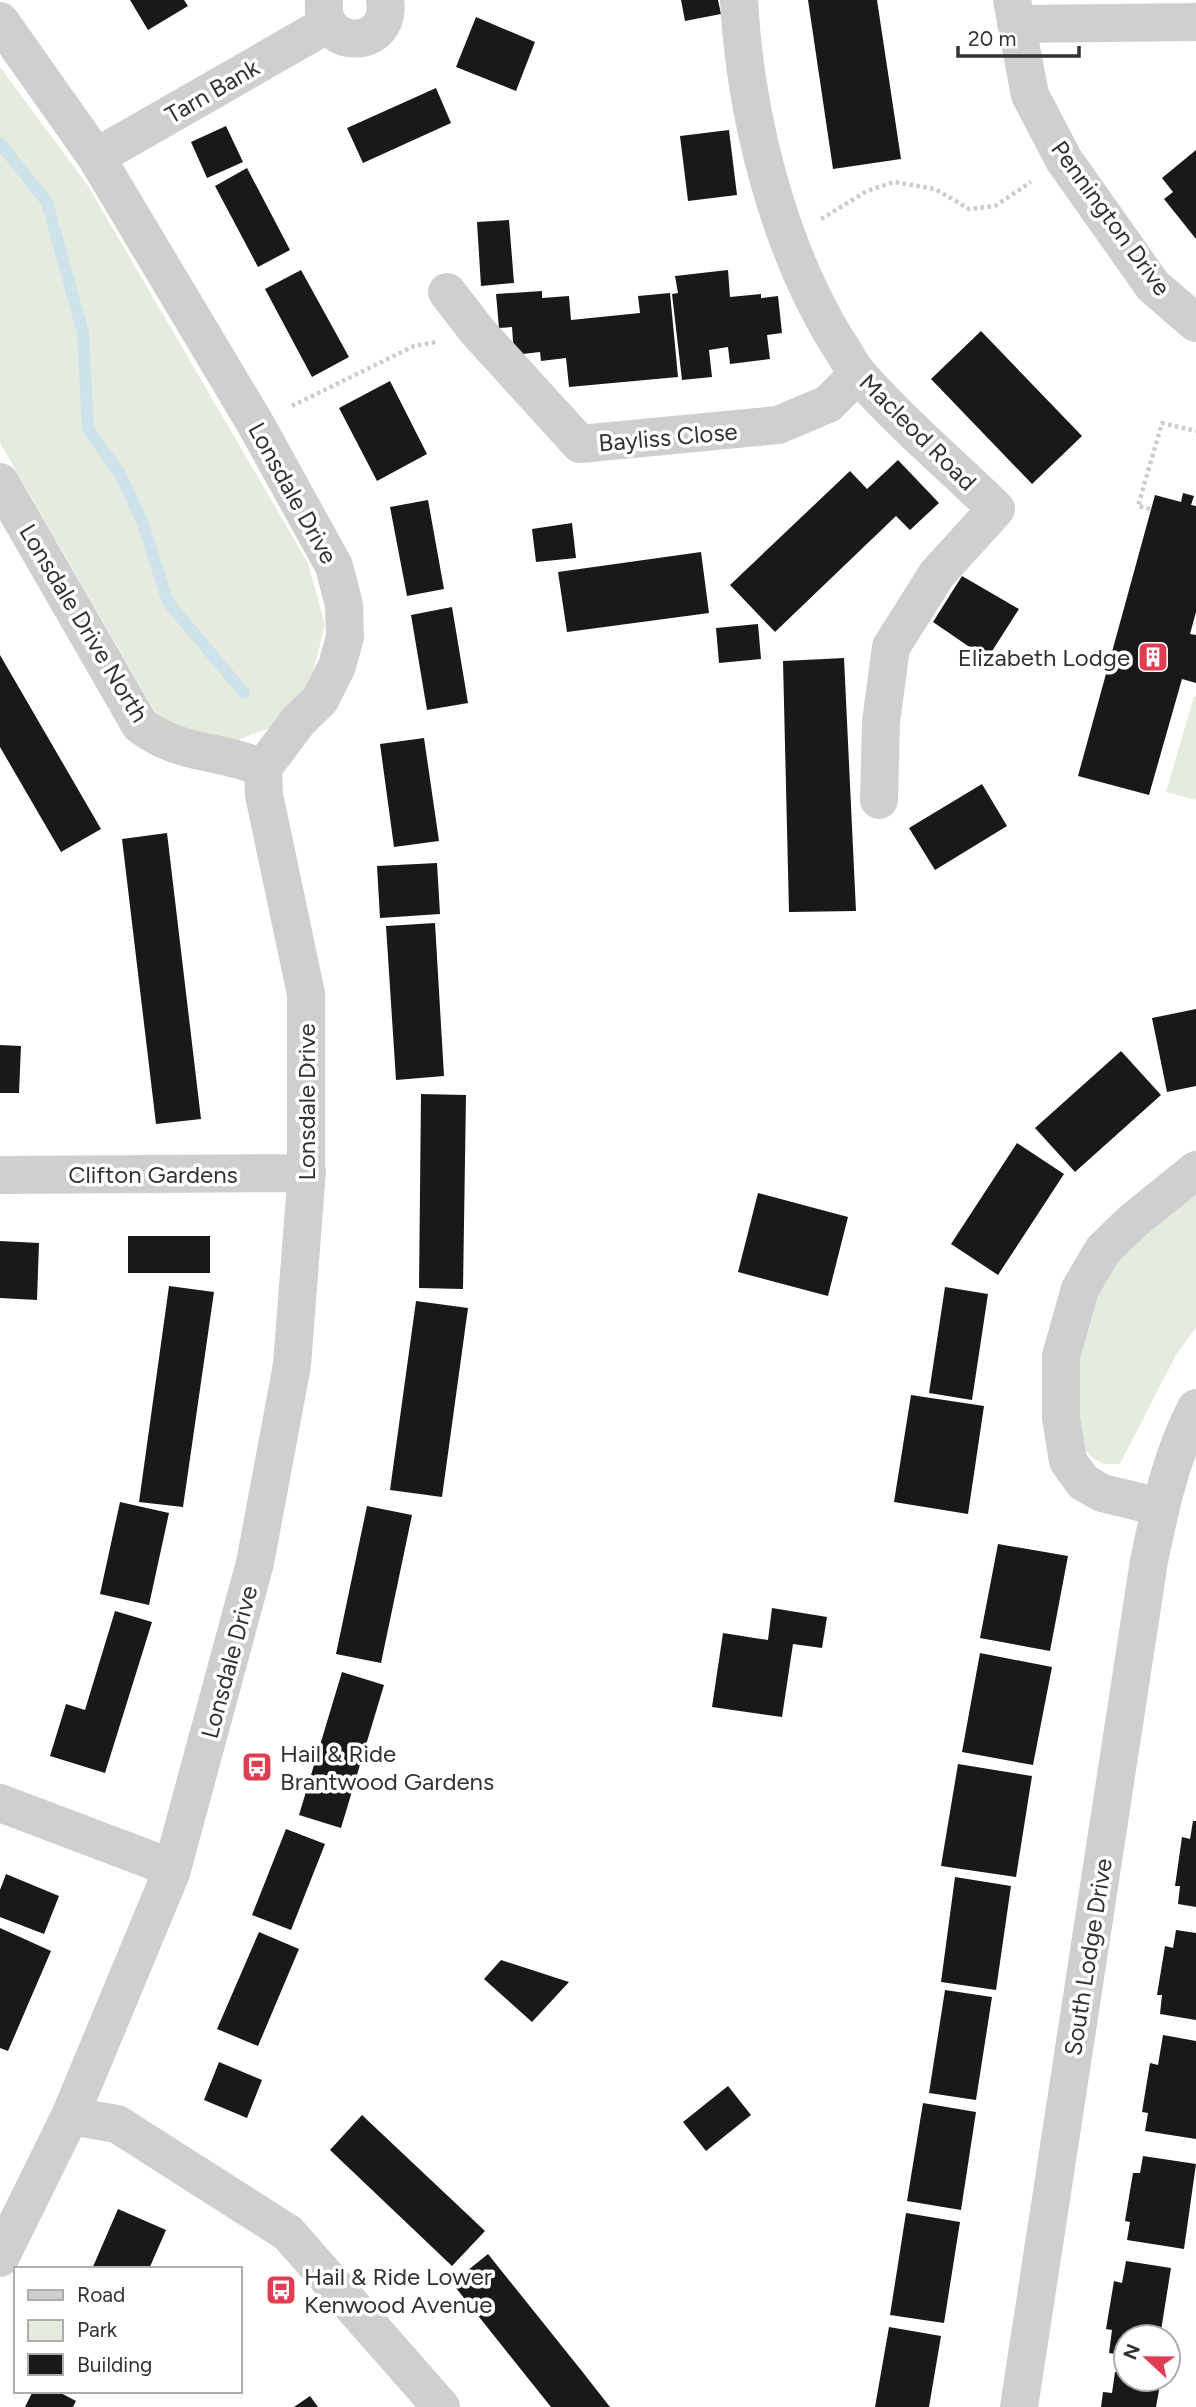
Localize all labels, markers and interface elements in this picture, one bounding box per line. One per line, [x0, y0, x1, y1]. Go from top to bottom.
scale bar [958, 14, 1079, 58]
text: 20 m [968, 26, 1016, 51]
street label: Tarn Bank [160, 52, 264, 129]
street label: Pennington Drive [1045, 135, 1177, 301]
street label: Macleod Road [854, 368, 982, 496]
street label: Bayliss Close [597, 416, 739, 458]
street label: Lonsdale Drive [242, 417, 344, 569]
street label: Lonsdale Drive North [13, 519, 155, 727]
building icon: Elizabeth Lodge [1136, 640, 1170, 674]
place label: Elizabeth Lodge [958, 643, 1130, 672]
street label: Lonsdale Drive [292, 1023, 321, 1181]
street label: Clifton Gardens [68, 1160, 238, 1189]
street label: Lonsdale Drive [195, 1582, 263, 1742]
place label: Hail & Ride Brantwood Gardens [280, 1739, 494, 1796]
bus stop icon: Hail & Ride Brantwood Gardens [240, 1750, 274, 1784]
street label: South Lodge Drive [1058, 1856, 1118, 2058]
place label: Hail & Ride Lower Kenwood Avenue [304, 2262, 492, 2319]
legend [14, 2267, 242, 2393]
bus stop icon: Hail & Ride Lower Kenwood Avenue [264, 2273, 298, 2307]
text: Road [77, 2282, 125, 2307]
text: Park [77, 2317, 118, 2342]
north arrow [1112, 2323, 1182, 2393]
text: N [1118, 2341, 1145, 2363]
text: Building [77, 2352, 152, 2377]

